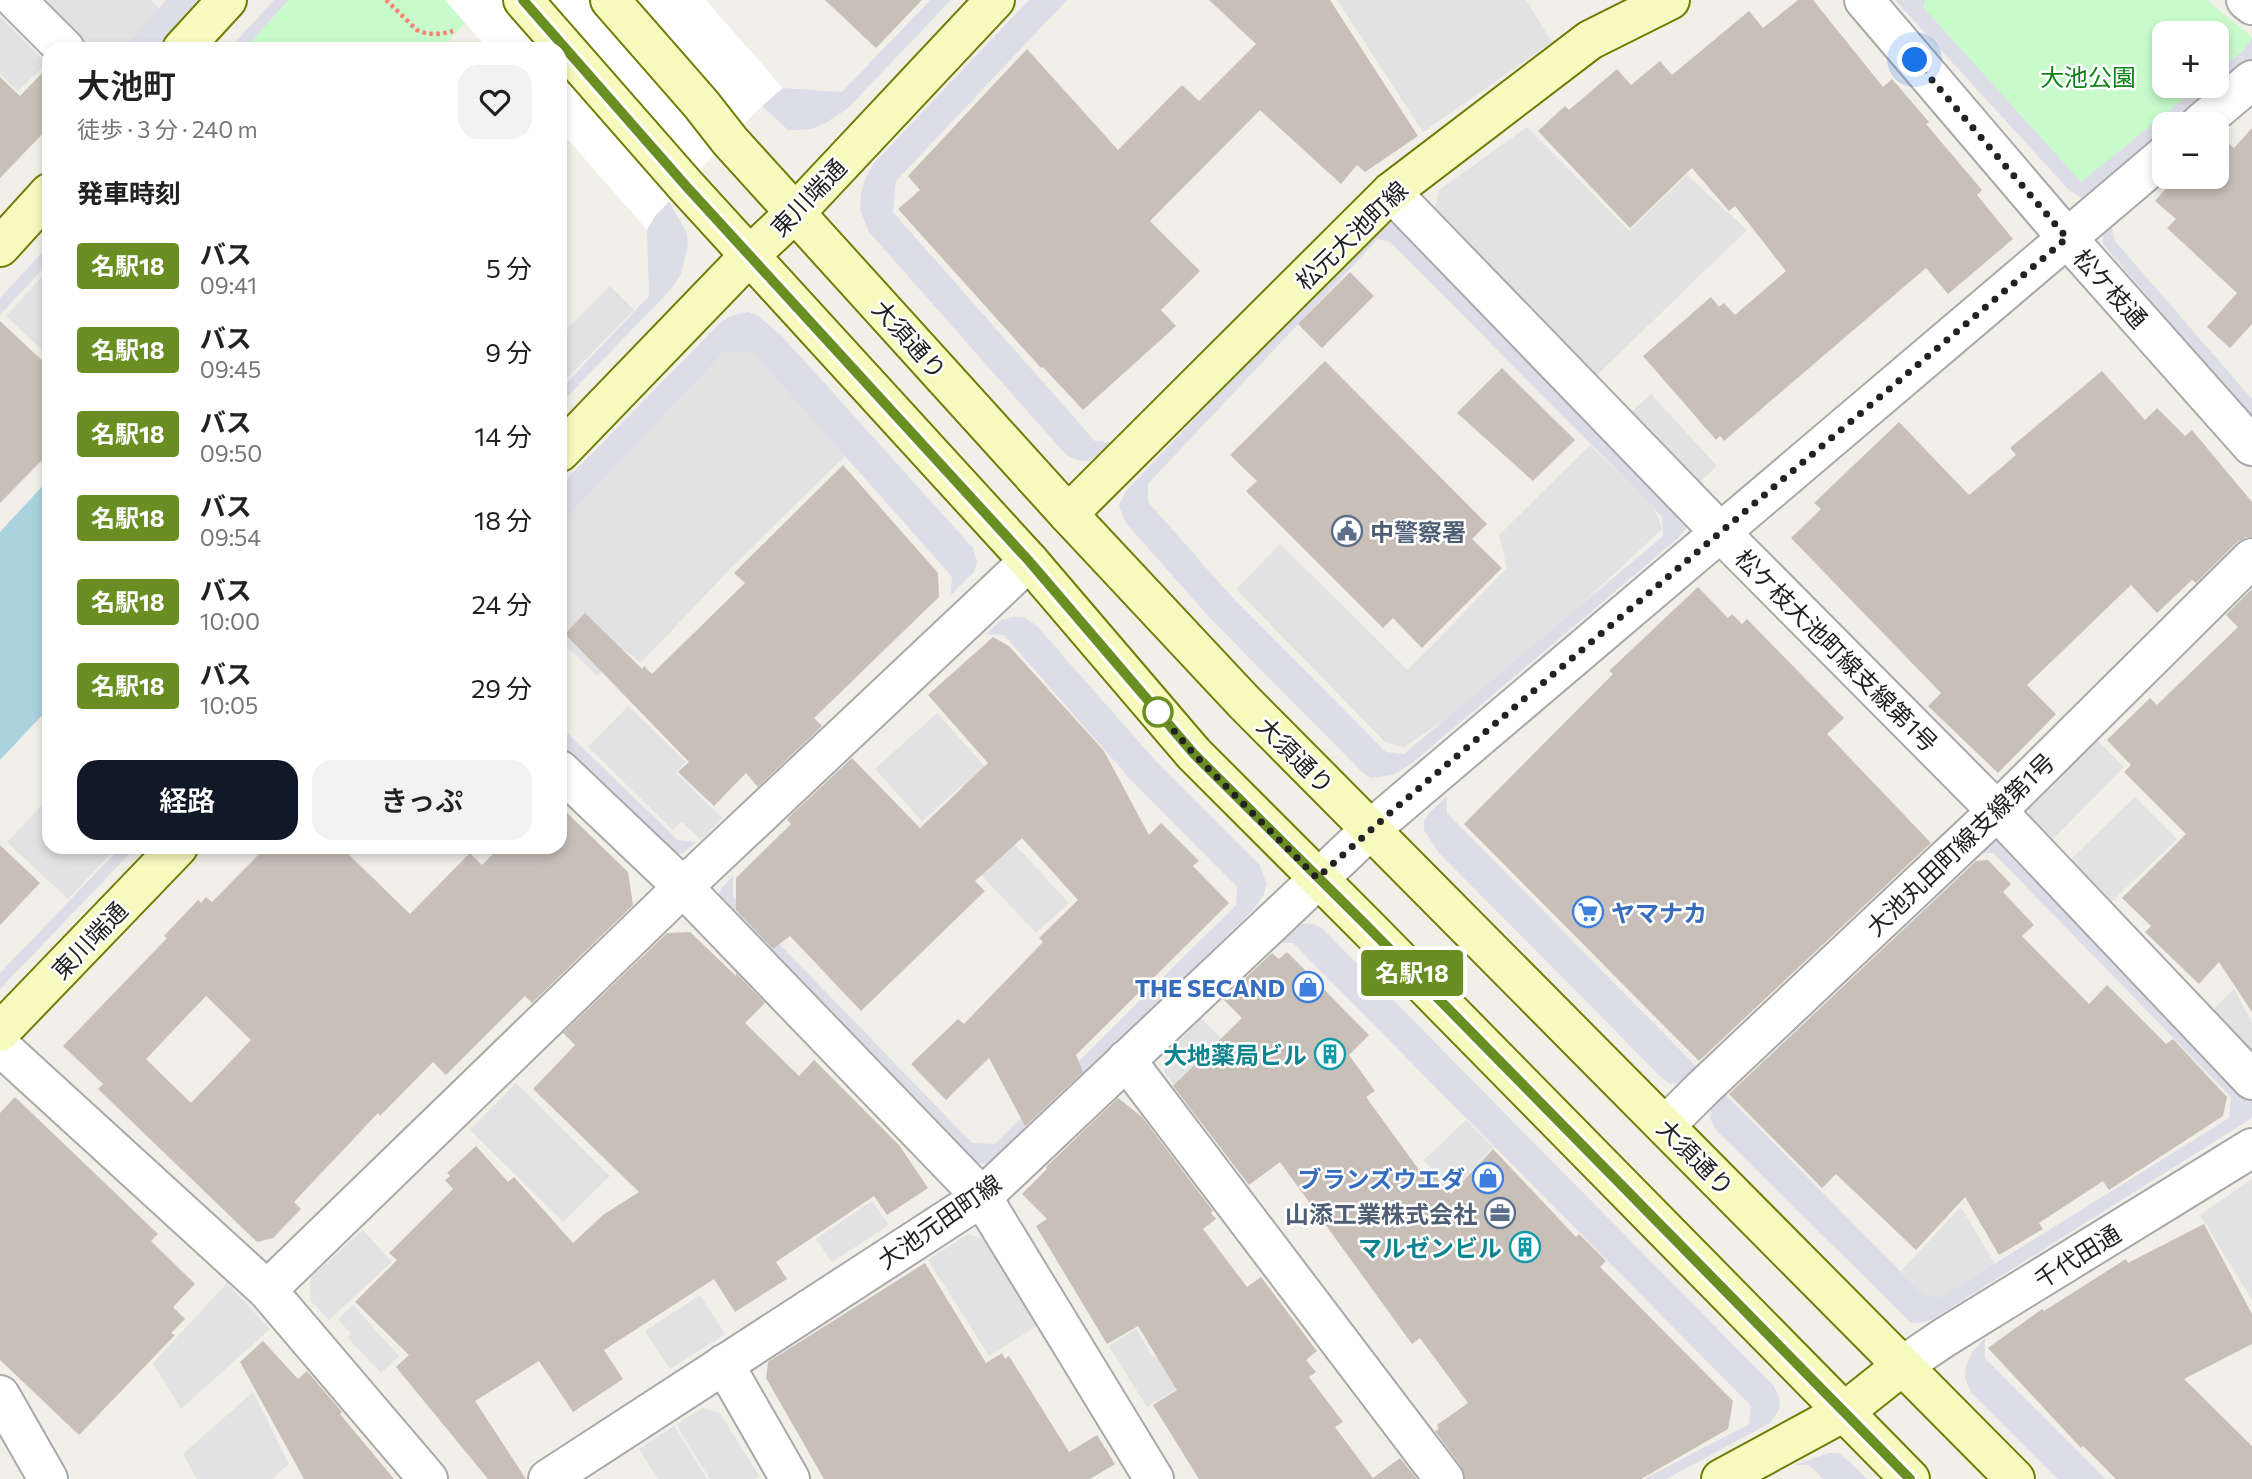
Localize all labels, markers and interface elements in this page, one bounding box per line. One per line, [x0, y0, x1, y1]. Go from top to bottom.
map controls [2152, 21, 2229, 189]
button: + [2152, 21, 2229, 98]
your location [1897, 42, 1932, 77]
park label: 大池公園 [2040, 62, 2136, 91]
text: 大池町 [77, 64, 176, 105]
button: heart [458, 65, 532, 139]
button: − [2152, 112, 2229, 189]
text: 徒歩 · 3 分 · 240 m [77, 115, 258, 143]
street label: 東川端通 [764, 152, 852, 242]
street label: 松元大池町線 [1289, 175, 1413, 295]
text: 発車時刻 [77, 177, 181, 208]
text: バス [200, 238, 252, 269]
street label: 松ケ枝通 [2068, 243, 2154, 333]
text: 名駅18 [91, 251, 165, 280]
text: 5 分 [486, 252, 532, 283]
text: 09:41 [200, 271, 257, 299]
street label: 大須通り [867, 294, 953, 384]
text: バス [200, 322, 252, 353]
text: 名駅18 [91, 335, 165, 364]
text: 9 分 [485, 336, 532, 367]
text: 09:45 [200, 355, 261, 383]
text: バス [200, 406, 252, 437]
text: 名駅18 [91, 419, 165, 448]
text: 14 分 [474, 420, 532, 451]
text: 09:50 [200, 439, 262, 467]
text: バス [200, 490, 252, 521]
text: 名駅18 [91, 503, 165, 532]
text: 18 分 [474, 504, 532, 535]
public building icon: 中警察署 [1330, 514, 1364, 548]
place label: 中警察署 [1370, 517, 1466, 546]
text: 09:54 [200, 523, 261, 551]
street label: 松ケ枝大池町線支線第1号 [1730, 543, 1944, 757]
text: バス [200, 574, 252, 605]
text: 名駅18 [91, 587, 165, 616]
text: 24 分 [471, 588, 532, 619]
text: 10:00 [200, 607, 260, 635]
text: バス [200, 658, 252, 689]
text: 名駅18 [91, 671, 165, 700]
text: 29 分 [471, 672, 532, 703]
text: 10:05 [200, 691, 258, 719]
unlabelled marker [1143, 697, 1173, 727]
street label: 大須通り [1252, 711, 1340, 799]
street label: 大池丸田町線支線第1号 [1860, 747, 2060, 941]
button: 経路 [77, 760, 298, 840]
button: きっぷ [312, 760, 532, 840]
street label: 東川端通 [45, 895, 133, 985]
supermarket icon: ヤマナカ [1571, 895, 1605, 929]
place label: ヤマナカ [1611, 898, 1707, 927]
line badge: 名駅18 [1363, 950, 1461, 996]
text: 名駅18 [1375, 958, 1449, 987]
shop icon: THE SECAND [1291, 970, 1325, 1004]
place label: THE SECAND [1135, 973, 1285, 1002]
building icon: 大地薬局ビル [1313, 1037, 1347, 1071]
place label: 大地薬局ビル [1163, 1040, 1307, 1069]
street label: 大須通り [1652, 1113, 1740, 1201]
shop icon: ブランズウエダ [1471, 1161, 1505, 1195]
place label: ブランズウエダ [1297, 1164, 1465, 1193]
street label: 大池元田町線 [872, 1168, 1006, 1274]
office icon: 山添工業株式会社 [1483, 1196, 1517, 1230]
place label: 山添工業株式会社 [1285, 1199, 1477, 1228]
street label: 千代田通 [2029, 1218, 2125, 1294]
building icon: マルゼンビル [1508, 1230, 1542, 1264]
place label: マルゼンビル [1358, 1233, 1502, 1262]

